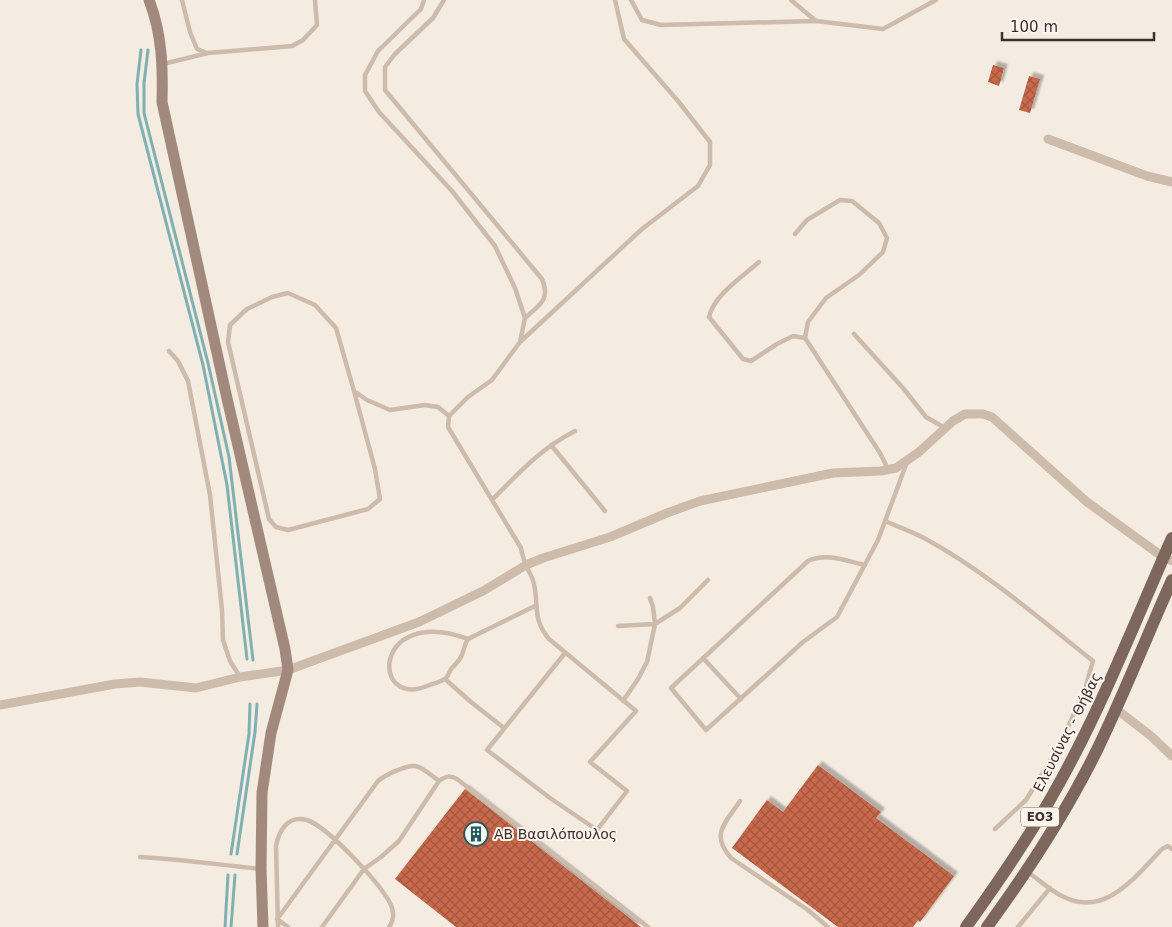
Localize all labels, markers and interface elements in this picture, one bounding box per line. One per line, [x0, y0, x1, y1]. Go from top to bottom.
scale bar [1002, 10, 1154, 42]
text: 100 m [1010, 18, 1058, 36]
street label: Ελευσίνας - Θήβας [1030, 670, 1104, 794]
road number: ΕΟ3 [1021, 808, 1059, 826]
building icon: ΑΒ Βασιλόπουλος [463, 821, 489, 847]
place label: ΑΒ Βασιλόπουλος [494, 826, 617, 842]

